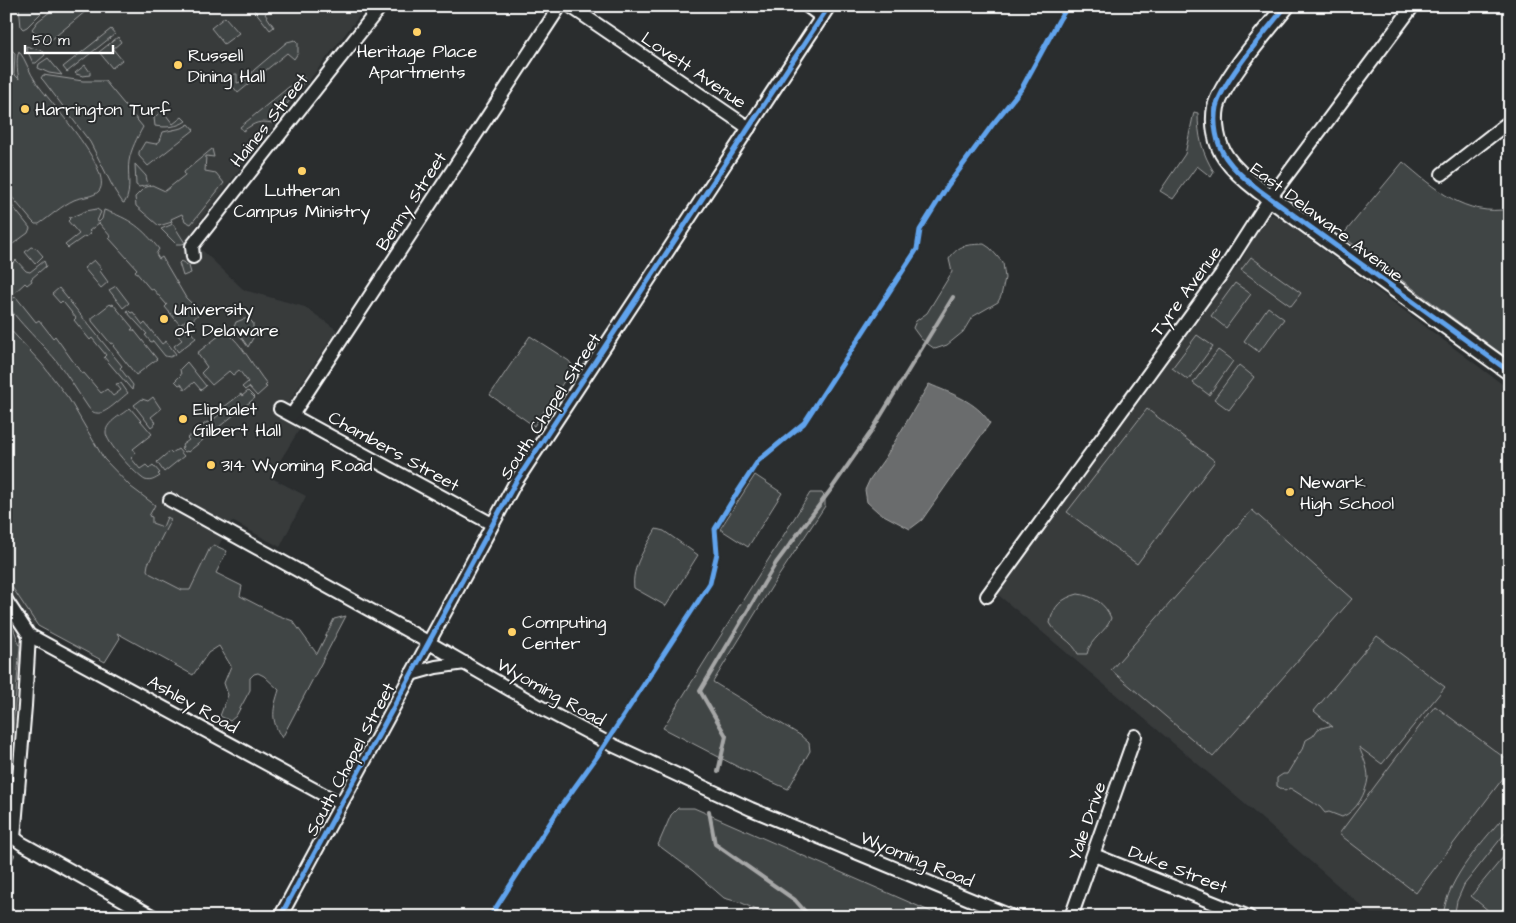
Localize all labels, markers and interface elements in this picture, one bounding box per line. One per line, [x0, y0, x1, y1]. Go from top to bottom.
scale bar [25, 22, 112, 54]
marker: Heritage Place Apartments [411, 26, 423, 38]
street label: Lovett Avenue [636, 26, 751, 115]
text: 50 m [32, 30, 70, 51]
place label: Heritage Place Apartments [357, 39, 478, 85]
place label: Russell Dining Hall [188, 43, 265, 90]
marker: Russell Dining Hall [172, 59, 184, 71]
street label: Haines Street [225, 67, 315, 173]
place label: Harrington Turf [35, 97, 171, 123]
marker: Harrington Turf [19, 103, 31, 115]
street label: Benny Street [370, 146, 454, 256]
street label: East Delaware Avenue [1245, 157, 1409, 288]
marker: Lutheran Campus Ministry [296, 165, 308, 177]
place label: Lutheran Campus Ministry [234, 178, 371, 225]
street label: Tyre Avenue [1145, 241, 1229, 342]
place label: University of Delaware [174, 297, 279, 343]
marker: University of Delaware [158, 313, 170, 325]
street label: South Chapel Street [494, 327, 608, 485]
place label: Eliphalet Gilbert Hall [193, 397, 281, 443]
street label: Chambers Street [324, 405, 464, 498]
marker: Eliphalet Gilbert Hall [177, 413, 189, 425]
place label: 314 Wyoming Road [221, 453, 372, 479]
marker: 314 Wyoming Road [205, 459, 217, 471]
place label: Newark High School [1300, 470, 1394, 517]
marker: Newark High School [1284, 486, 1296, 498]
place label: Computing Center [522, 610, 606, 656]
marker: Computing Center [506, 626, 518, 638]
street label: Wyoming Road [492, 652, 610, 733]
street label: Ashley Road [142, 669, 243, 741]
street label: South Chapel Street [299, 678, 402, 840]
street label: Yale Drive [1062, 778, 1113, 864]
street label: Wyoming Road [856, 825, 977, 895]
street label: Duke Street [1125, 839, 1232, 900]

